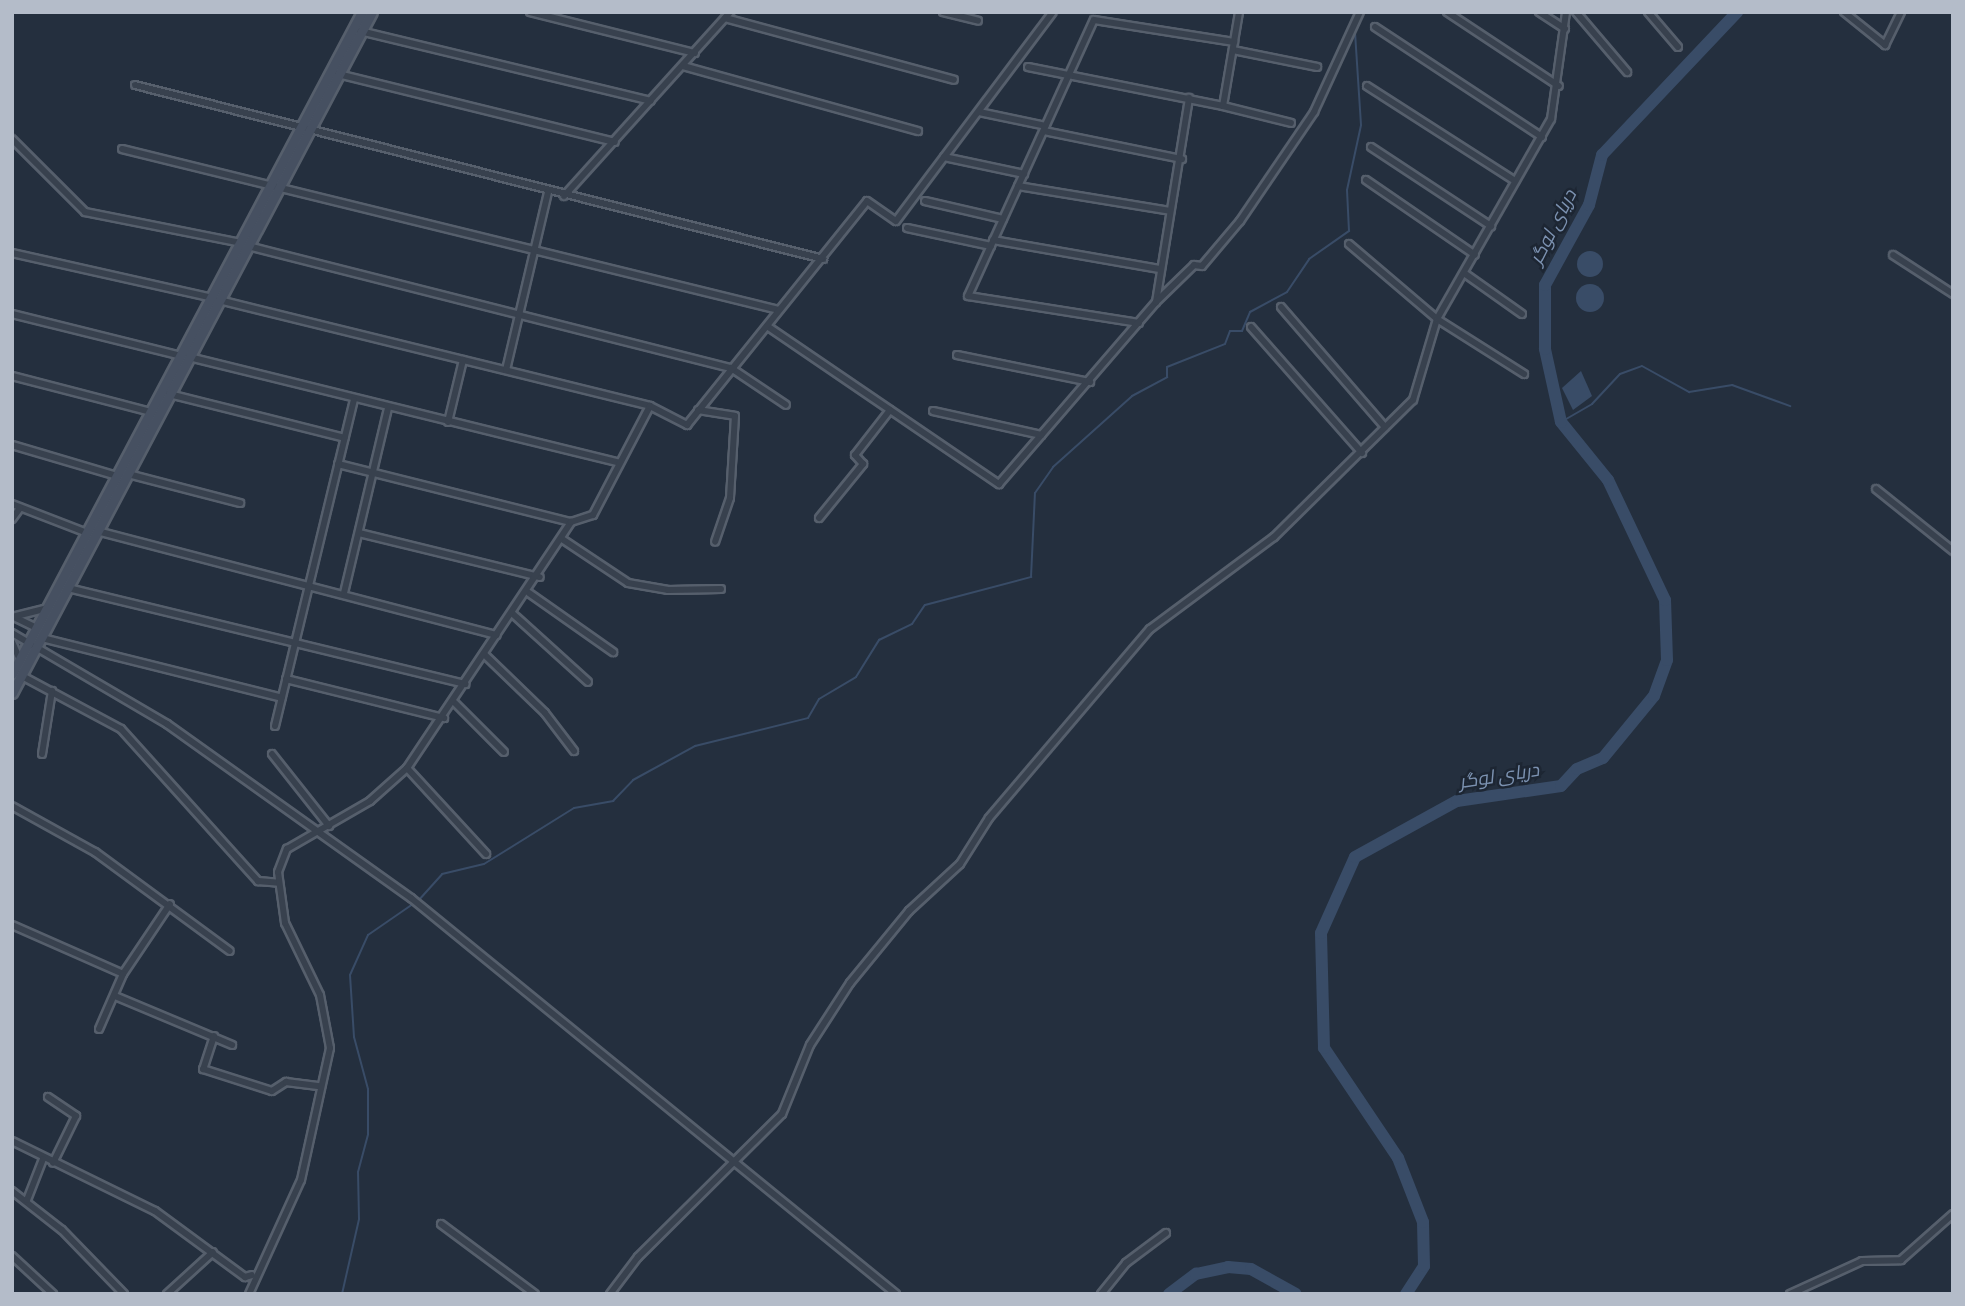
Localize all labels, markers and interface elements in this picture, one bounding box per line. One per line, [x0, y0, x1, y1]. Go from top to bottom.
water label: دریای لوگر [1524, 186, 1582, 268]
water label: دریای لوگر [1457, 758, 1541, 794]

